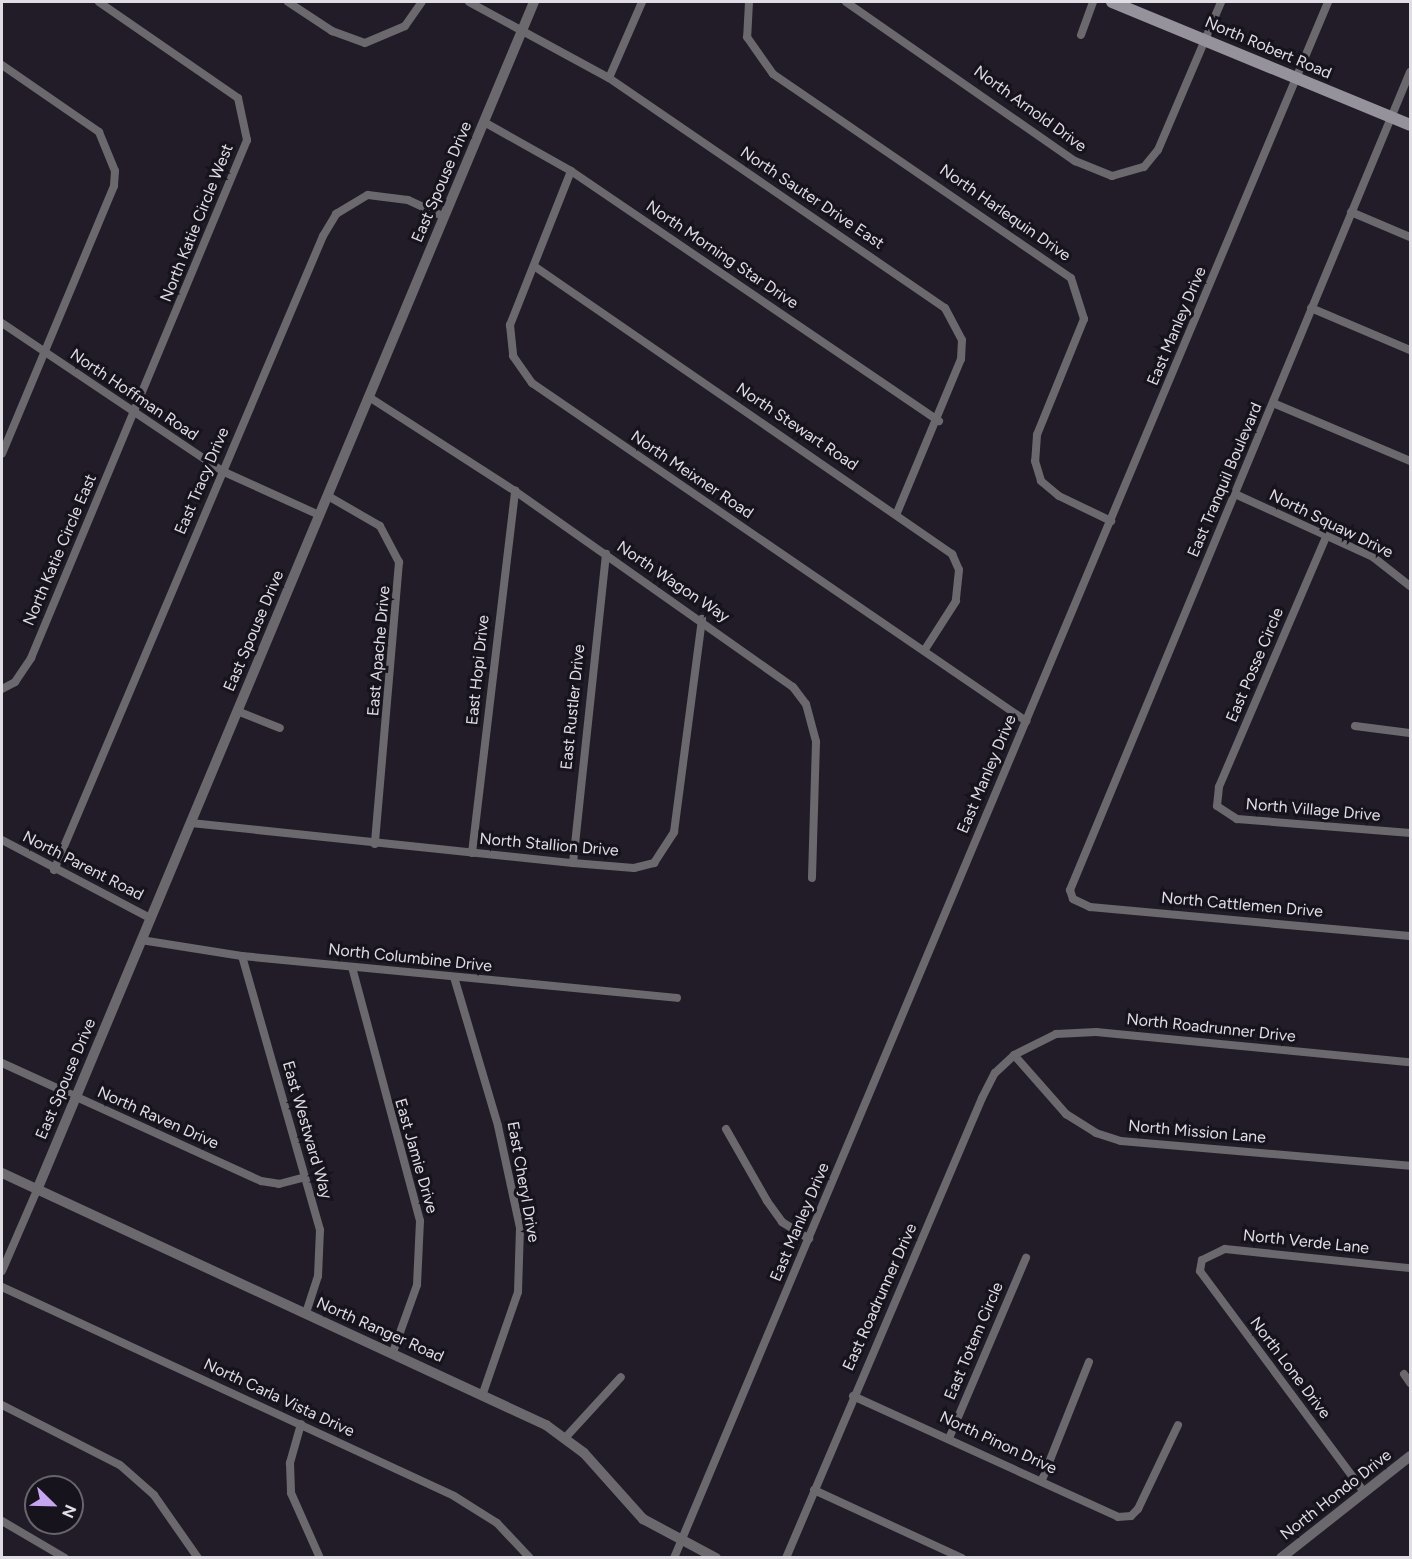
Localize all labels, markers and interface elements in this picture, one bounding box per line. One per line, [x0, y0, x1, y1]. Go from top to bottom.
street label: North Robert Road [1202, 13, 1334, 83]
street label: North Arnold Drive [970, 62, 1090, 156]
street label: East Spouse Drive [408, 119, 476, 245]
street label: North Katie Circle West [157, 141, 237, 305]
street label: North Sauter Drive East [737, 143, 887, 253]
street label: North Harlequin Drive [936, 161, 1074, 265]
street label: North Morning Star Drive [642, 197, 802, 313]
street label: East Manley Drive [1143, 264, 1211, 388]
street label: North Hoffman Road [66, 345, 202, 445]
street label: North Stewart Road [732, 379, 862, 475]
street label: East Tranquil Boulevard [1184, 400, 1266, 560]
street label: East Tracy Drive [171, 425, 233, 537]
street label: North Meixner Road [627, 427, 757, 523]
street label: North Katie Circle East [19, 471, 101, 629]
street label: North Squaw Drive [1266, 486, 1396, 562]
street label: North Wagon Way [613, 537, 733, 627]
street label: East Spouse Drive [220, 568, 288, 694]
street label: East Apache Drive [364, 585, 394, 717]
street label: East Posse Circle [1222, 605, 1288, 725]
street label: East Hopi Drive [463, 614, 493, 726]
street label: East Rustler Drive [557, 643, 589, 771]
street label: East Manley Drive [953, 712, 1021, 836]
street label: North Village Drive [1245, 795, 1381, 825]
street label: North Parent Road [19, 827, 147, 905]
street label: North Stallion Drive [478, 829, 620, 861]
street label: North Cattlemen Drive [1160, 888, 1324, 922]
street label: North Columbine Drive [327, 940, 493, 976]
street label: North Roadrunner Drive [1125, 1010, 1297, 1046]
street label: East Spouse Drive [32, 1016, 100, 1142]
street label: East Westward Way [278, 1059, 336, 1201]
street label: North Raven Drive [94, 1083, 222, 1153]
street label: East Jamie Drive [390, 1096, 442, 1216]
street label: North Mission Lane [1127, 1116, 1267, 1148]
street label: East Cheryl Drive [503, 1120, 543, 1244]
street label: East Manley Drive [766, 1160, 834, 1284]
street label: East Roadrunner Drive [839, 1220, 921, 1374]
street label: North Verde Lane [1242, 1226, 1370, 1258]
street label: East Totem Circle [941, 1279, 1007, 1403]
street label: North Ranger Road [313, 1293, 447, 1367]
street label: North Lone Drive [1246, 1313, 1334, 1423]
street label: North Carla Vista Drive [201, 1355, 357, 1441]
street label: North Pinon Drive [936, 1407, 1060, 1479]
street label: North Hondo Drive [1277, 1446, 1395, 1544]
north arrow [24, 1475, 84, 1535]
text: N [58, 1502, 80, 1521]

